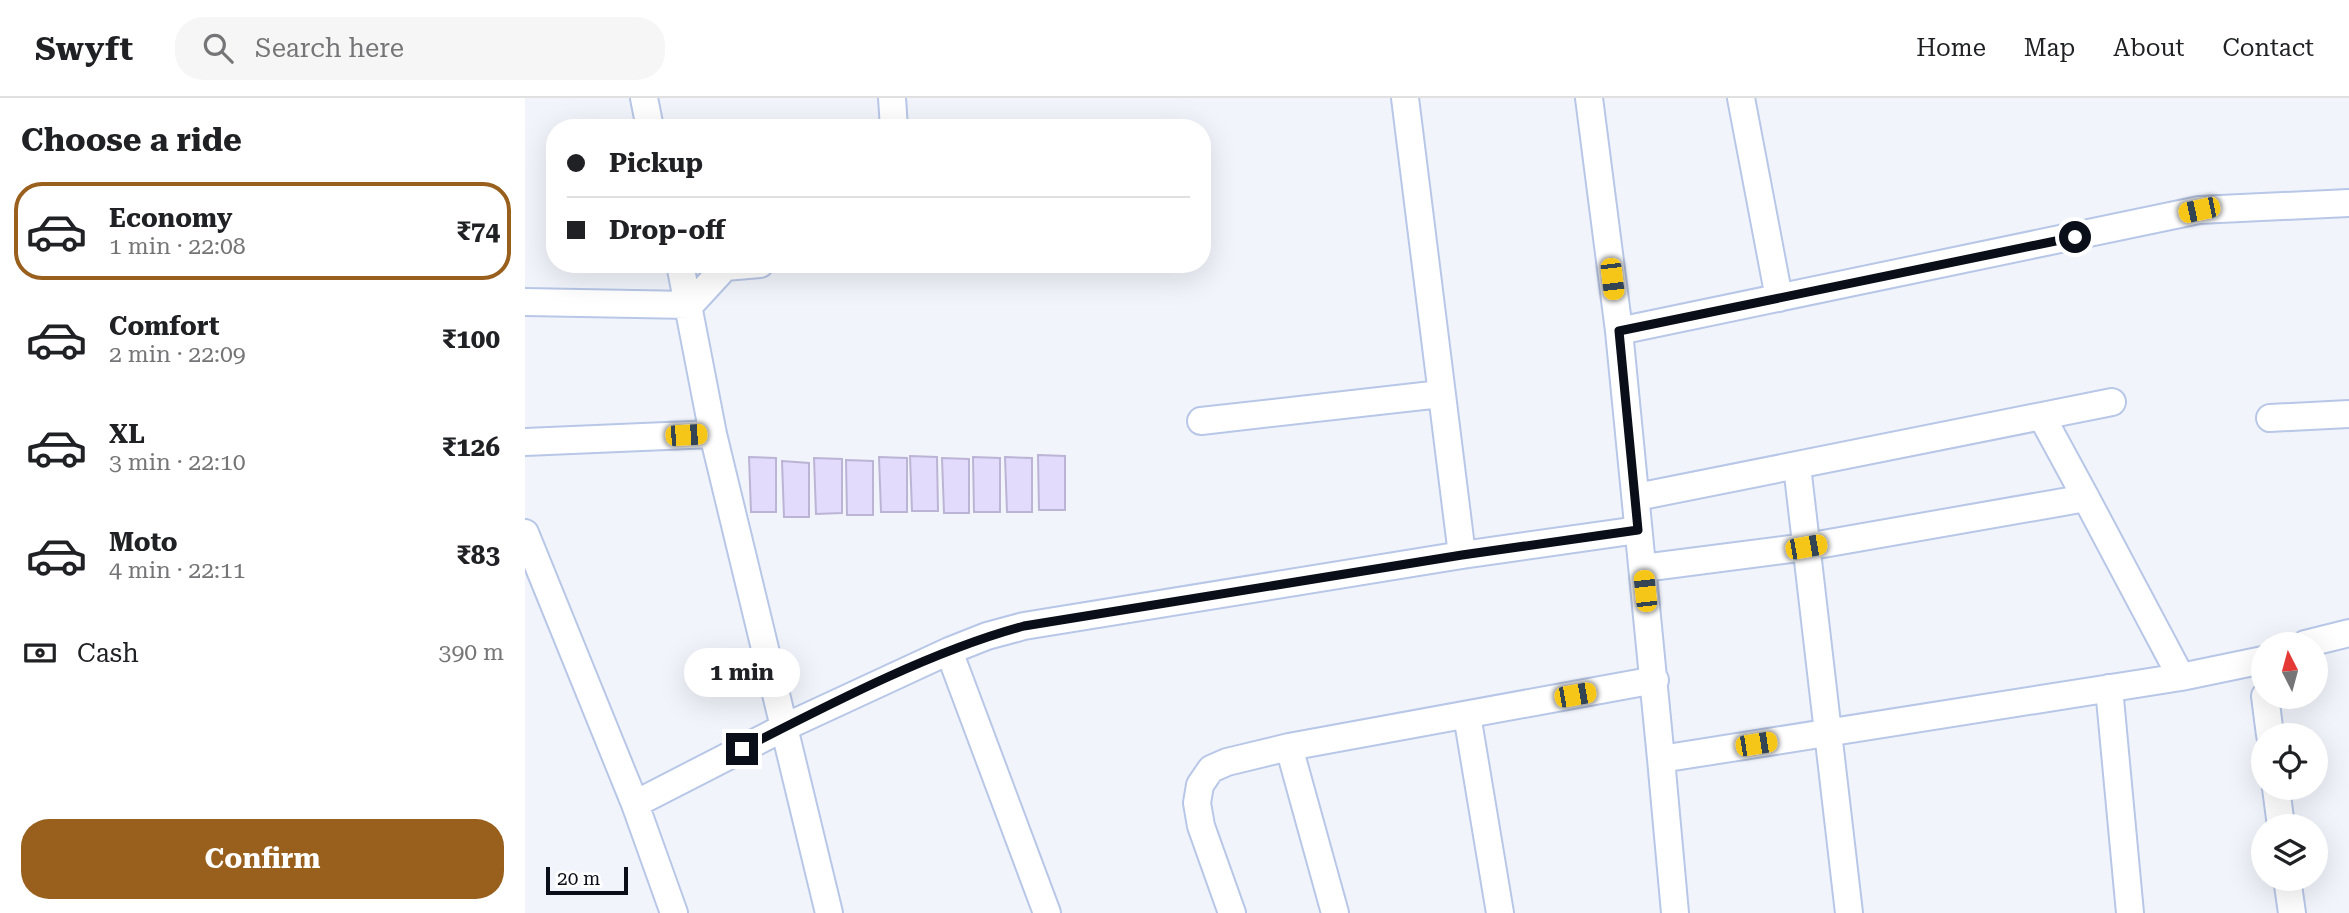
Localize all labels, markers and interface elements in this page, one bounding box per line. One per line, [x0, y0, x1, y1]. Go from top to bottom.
search box [175, 17, 665, 80]
text: Swyft [35, 29, 133, 68]
icon: search [199, 29, 237, 67]
text: Search here [255, 33, 404, 63]
text: Home [1916, 34, 1986, 62]
text: Map [2024, 34, 2075, 62]
text: About [2113, 34, 2184, 62]
text: Contact [2222, 34, 2314, 62]
text: Choose a ride [21, 121, 242, 159]
text: Pickup [609, 148, 703, 178]
car [2177, 195, 2222, 225]
icon: car [25, 200, 88, 263]
text: Economy [109, 203, 232, 233]
text: Drop-off [609, 215, 725, 245]
text: ₹74 [456, 216, 500, 246]
route start [2059, 221, 2091, 253]
text: 1 min · 22:08 [109, 233, 246, 260]
car [1600, 257, 1625, 301]
icon: car [25, 308, 88, 371]
text: Comfort [109, 311, 219, 341]
text: ₹100 [442, 324, 500, 354]
text: 2 min · 22:09 [109, 341, 246, 368]
icon: car [25, 416, 88, 479]
text: XL [109, 419, 145, 449]
car [665, 423, 708, 447]
text: ₹126 [442, 432, 500, 462]
text: 3 min · 22:10 [109, 449, 246, 476]
icon: car [25, 524, 88, 587]
text: Moto [109, 527, 178, 557]
car [1784, 533, 1829, 561]
text: ₹83 [456, 540, 500, 570]
text: 4 min · 22:11 [109, 557, 246, 584]
car [1633, 569, 1658, 613]
north arrow [2251, 632, 2327, 709]
map controls [2251, 632, 2328, 891]
icon: cash [21, 634, 59, 672]
text: Cash [77, 638, 139, 668]
text: 390 m [439, 639, 504, 666]
callout: 1 min [684, 648, 800, 696]
text: 1 min [710, 659, 774, 686]
car [1553, 681, 1598, 709]
button: locate [2251, 723, 2328, 800]
car [1734, 730, 1779, 758]
route end [726, 733, 758, 765]
button: layers [2251, 814, 2328, 891]
button: Confirm [21, 819, 504, 899]
scale bar [546, 864, 628, 896]
text: 20 m [557, 867, 600, 890]

